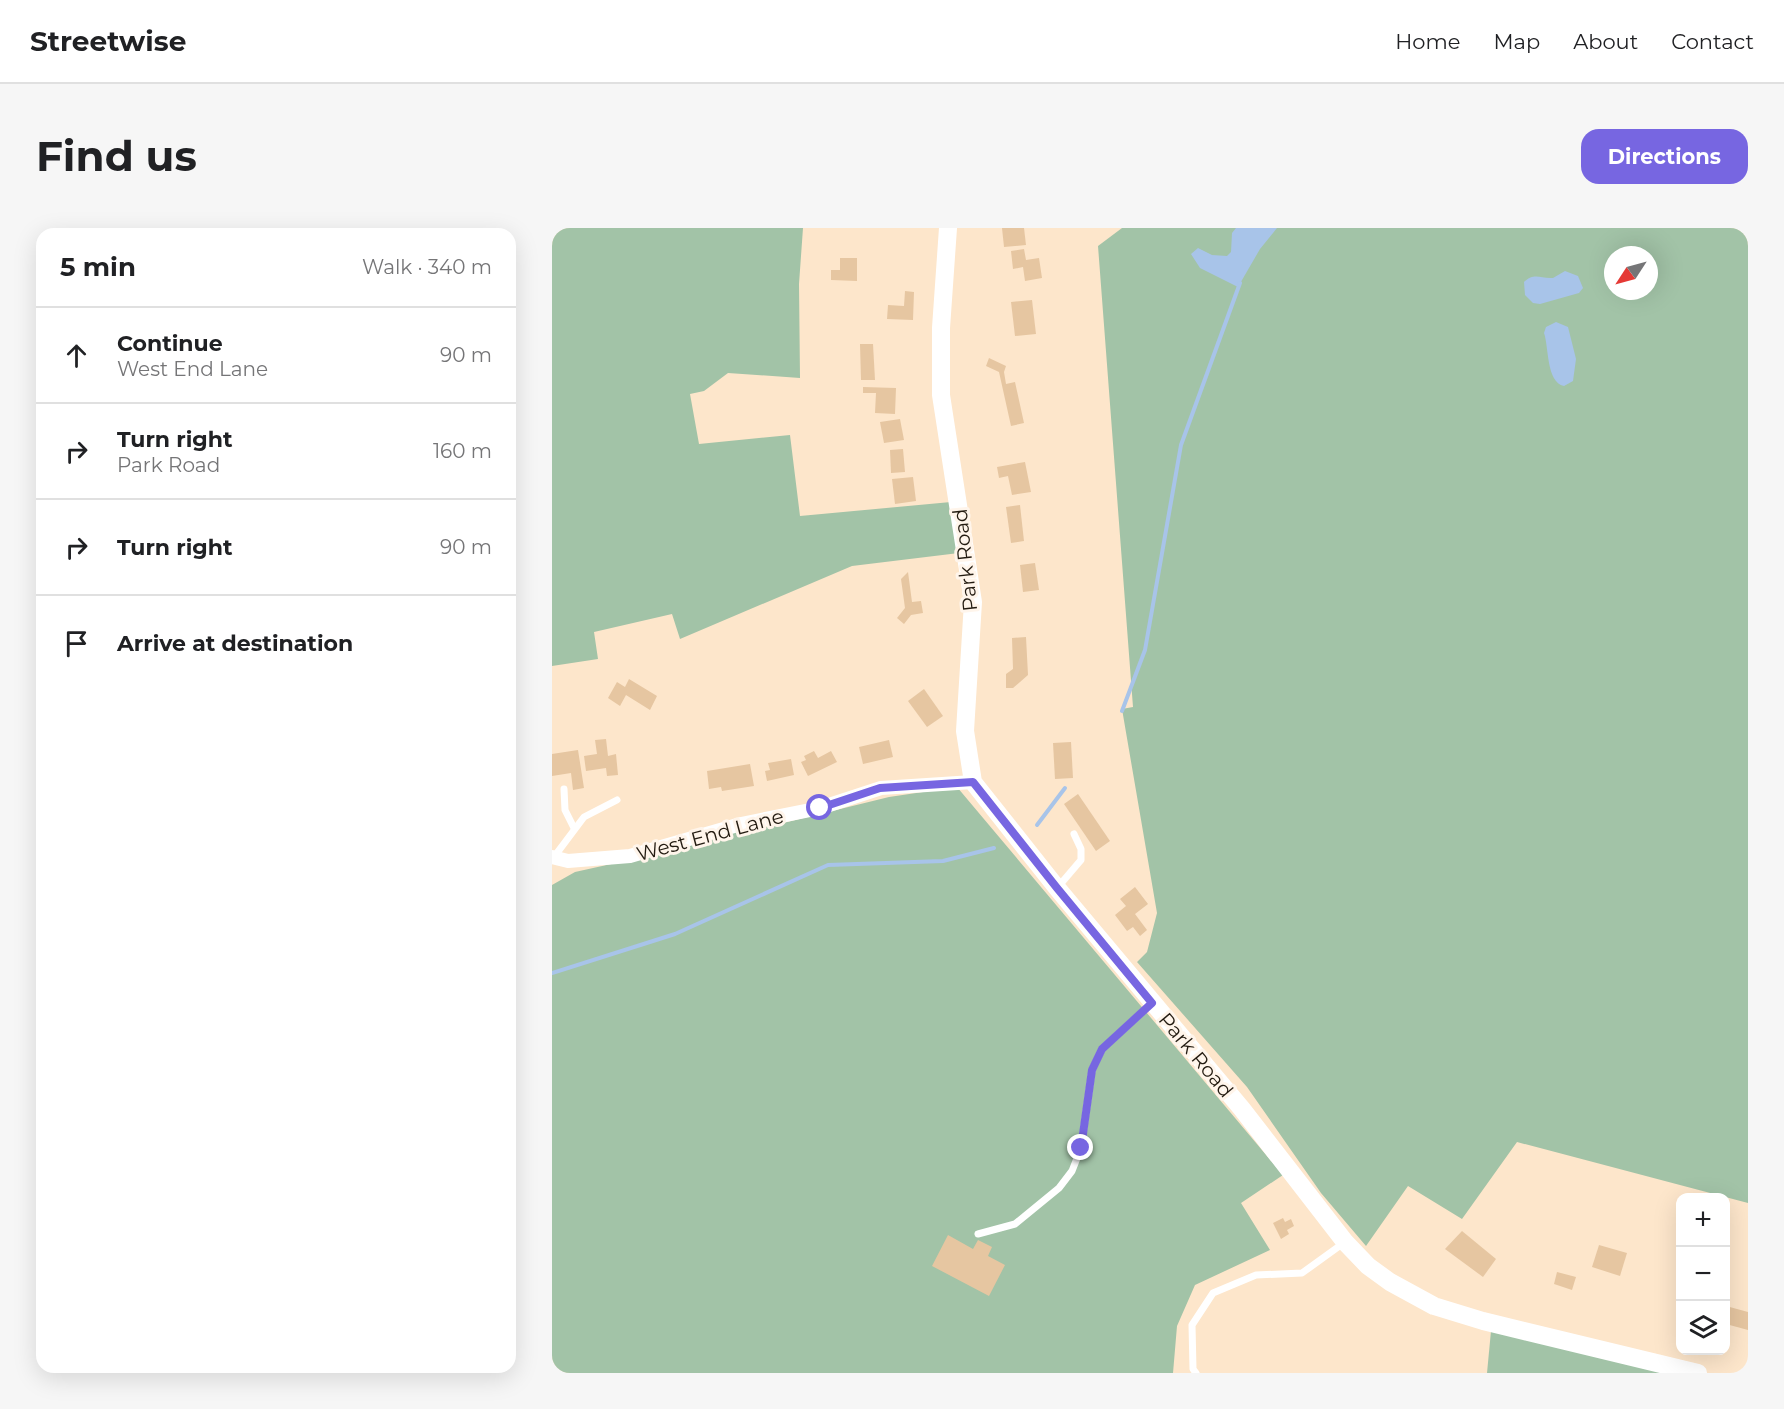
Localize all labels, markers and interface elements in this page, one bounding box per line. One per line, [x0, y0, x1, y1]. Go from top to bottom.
text: Streetwise [30, 24, 186, 58]
text: Home [1395, 29, 1460, 54]
text: Map [1493, 29, 1540, 54]
text: About [1573, 29, 1638, 54]
text: Contact [1671, 29, 1754, 54]
button: Directions [1581, 129, 1748, 184]
text: Find us [36, 130, 197, 182]
north arrow [1604, 246, 1658, 300]
text: 5 min [60, 251, 136, 283]
text: Walk · 340 m [362, 255, 492, 279]
text: Continue [117, 330, 223, 357]
icon: ahead [60, 339, 93, 372]
text: 90 m [440, 343, 492, 367]
text: West End Lane [117, 357, 268, 381]
text: Turn right [117, 426, 232, 453]
icon: right [60, 435, 93, 468]
text: 160 m [433, 439, 492, 463]
text: Park Road [117, 453, 220, 477]
street label: Park Road [948, 507, 982, 613]
icon: right [60, 531, 93, 564]
text: Turn right [117, 534, 232, 561]
text: 90 m [440, 535, 492, 559]
icon: arrive [60, 627, 93, 660]
text: Arrive at destination [117, 630, 353, 657]
route start [806, 794, 832, 820]
street label: West End Lane [634, 804, 786, 866]
street label: Park Road [1154, 1008, 1238, 1102]
route end [1067, 1134, 1093, 1160]
map controls [1676, 1193, 1730, 1355]
button: + [1676, 1193, 1730, 1247]
button: − [1676, 1247, 1730, 1301]
button: layers [1676, 1301, 1730, 1355]

